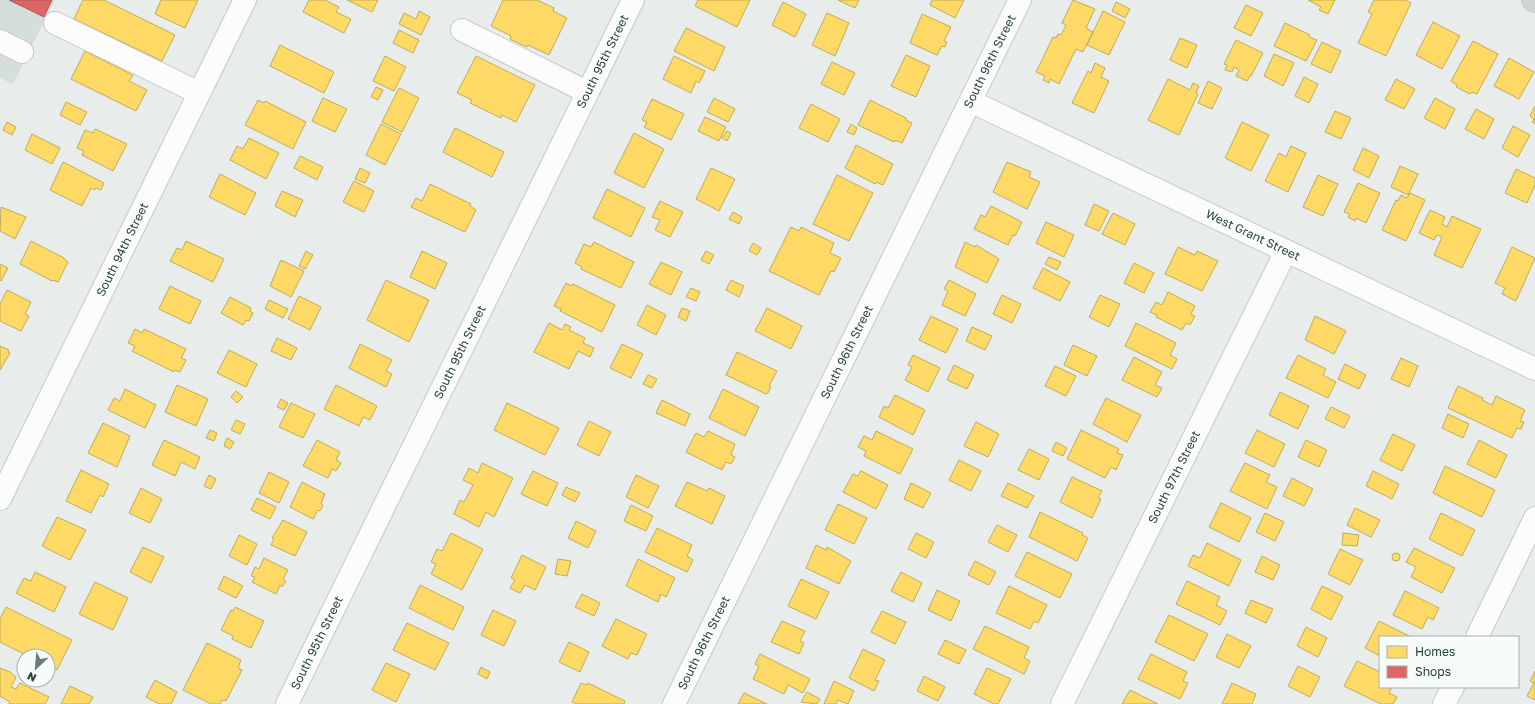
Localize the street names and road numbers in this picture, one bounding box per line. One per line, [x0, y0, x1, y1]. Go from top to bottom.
street label: South 95th Street [573, 12, 632, 110]
street label: South 96th Street [960, 12, 1019, 111]
street label: South 94th Street [93, 200, 152, 299]
street label: West Grant Street [1203, 206, 1303, 264]
street label: South 96th Street [817, 302, 876, 401]
street label: South 95th Street [430, 303, 489, 401]
street label: South 97th Street [1144, 428, 1203, 526]
street label: South 95th Street [287, 593, 346, 692]
street label: South 96th Street [674, 593, 733, 692]

